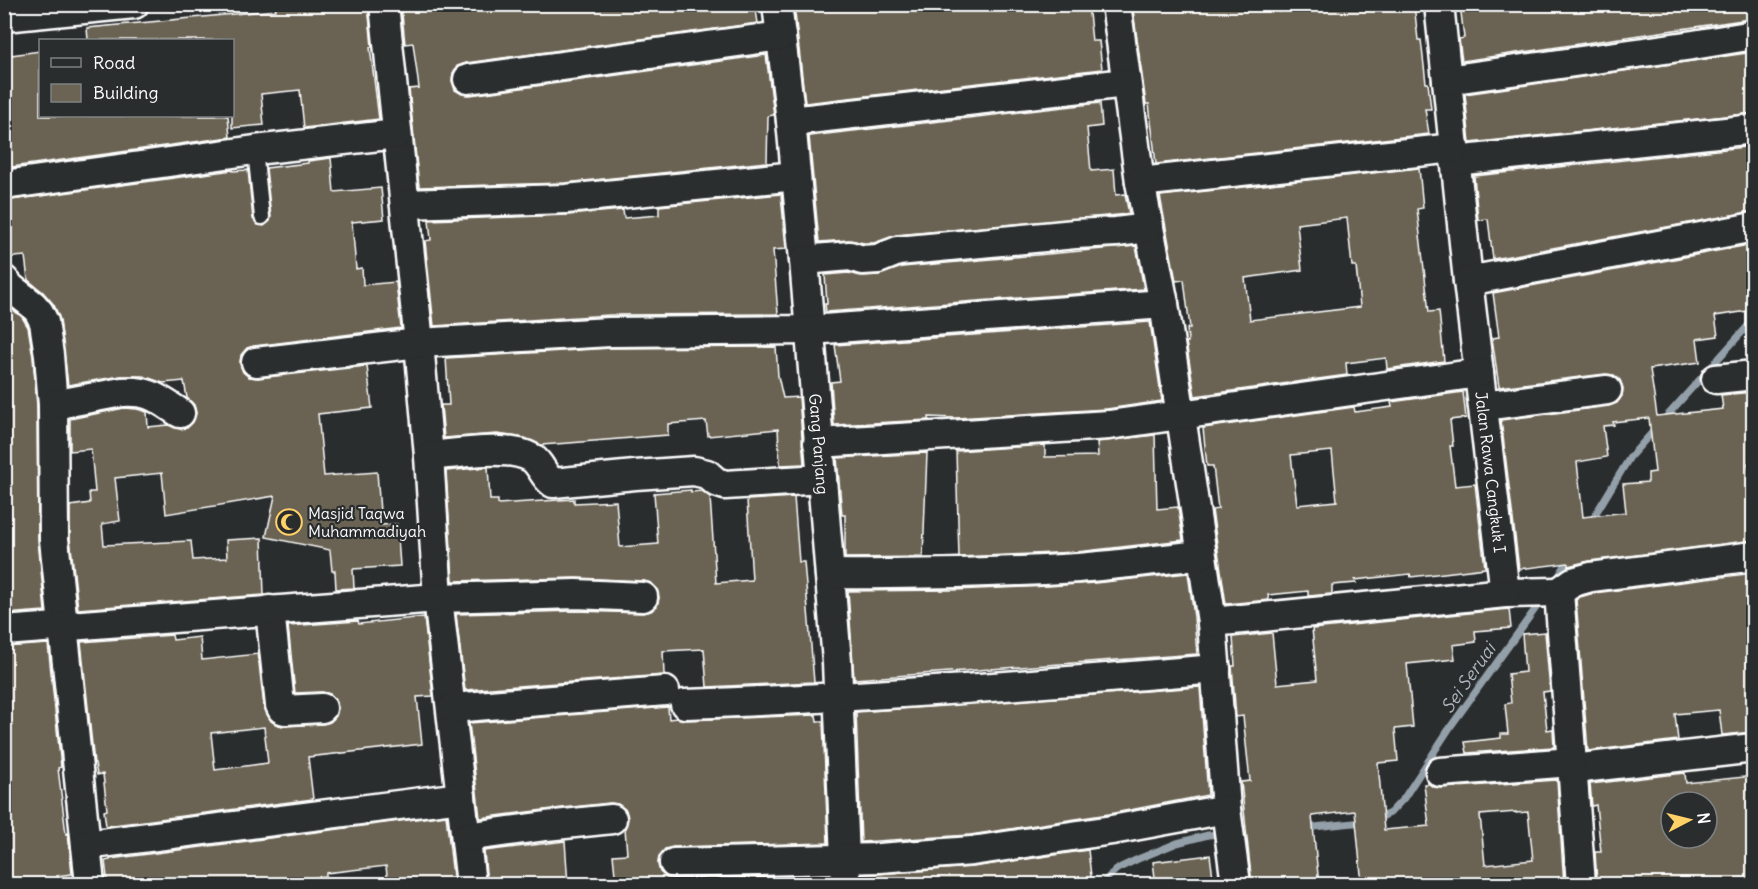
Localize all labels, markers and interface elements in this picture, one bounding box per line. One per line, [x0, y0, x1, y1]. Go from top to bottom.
legend [39, 39, 234, 117]
text: Road [93, 51, 136, 74]
text: Building [93, 81, 158, 104]
street label: Jalan Rawa Cangkuk I [1471, 390, 1510, 554]
street label: Gang Panjang [805, 393, 833, 495]
place label: Masjid Taqwa Muhammadiyah [308, 503, 426, 541]
mosque icon: Masjid Taqwa Muhammadiyah [274, 507, 304, 537]
water label: Sei Seruai [1436, 637, 1501, 717]
north arrow [1659, 790, 1719, 850]
text: N [1693, 811, 1714, 825]

